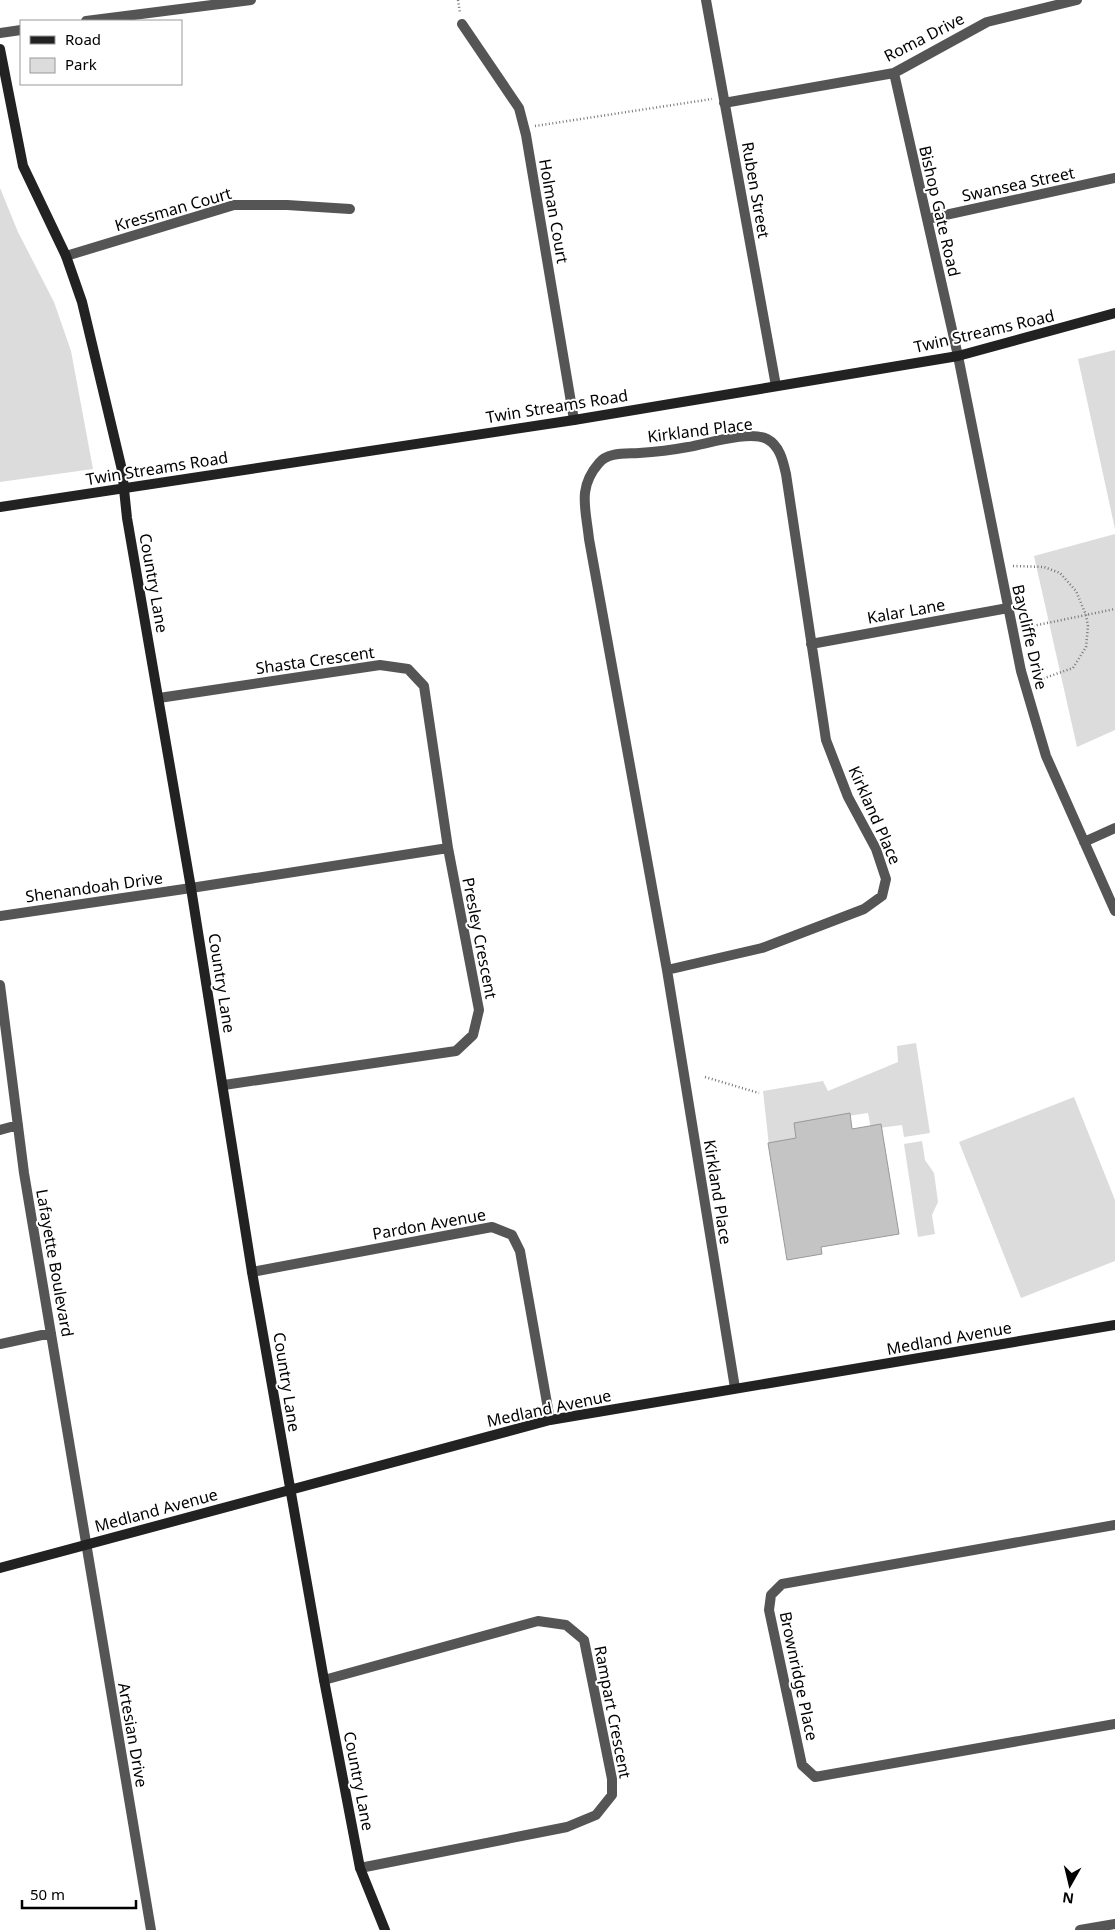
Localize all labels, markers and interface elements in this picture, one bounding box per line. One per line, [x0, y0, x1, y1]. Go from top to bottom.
street label: Roma Drive [880, 7, 968, 67]
legend [20, 20, 182, 85]
text: Road [65, 29, 101, 49]
text: Park [65, 54, 97, 74]
street label: Ruben Street [737, 140, 775, 240]
street label: Bishop Gate Road [914, 143, 966, 279]
street label: Holman Court [534, 157, 574, 265]
street label: Swansea Street [960, 161, 1077, 207]
street label: Kressman Court [112, 182, 234, 236]
street label: Twin Streams Road [912, 304, 1056, 358]
street label: Twin Streams Road [484, 384, 630, 428]
street label: Kirkland Place [646, 413, 754, 447]
street label: Twin Streams Road [84, 446, 230, 490]
street label: Country Lane [134, 532, 174, 634]
street label: Baycliffe Drive [1007, 582, 1053, 692]
street label: Kalar Lane [865, 593, 947, 629]
street label: Shasta Crescent [254, 641, 376, 679]
street label: Kirkland Place [843, 762, 907, 868]
street label: Shenandoah Drive [24, 866, 164, 908]
street label: Presley Crescent [457, 875, 503, 1001]
street label: Country Lane [203, 932, 241, 1034]
street label: Kirkland Place [699, 1138, 737, 1246]
street label: Lafayette Boulevard [31, 1187, 79, 1339]
street label: Pardon Avenue [371, 1203, 487, 1245]
street label: Medland Avenue [885, 1316, 1013, 1360]
street label: Country Lane [268, 1331, 306, 1433]
street label: Medland Avenue [485, 1384, 613, 1432]
street label: Medland Avenue [92, 1483, 220, 1537]
street label: Brownridge Place [775, 1609, 823, 1743]
street label: Rampart Crescent [589, 1644, 637, 1780]
street label: Artesian Drive [113, 1681, 153, 1789]
street label: Country Lane [339, 1730, 379, 1832]
north arrow [1045, 1860, 1095, 1910]
scale bar [22, 1878, 136, 1910]
text: 50 m [30, 1884, 65, 1904]
text: N [1061, 1888, 1075, 1909]

